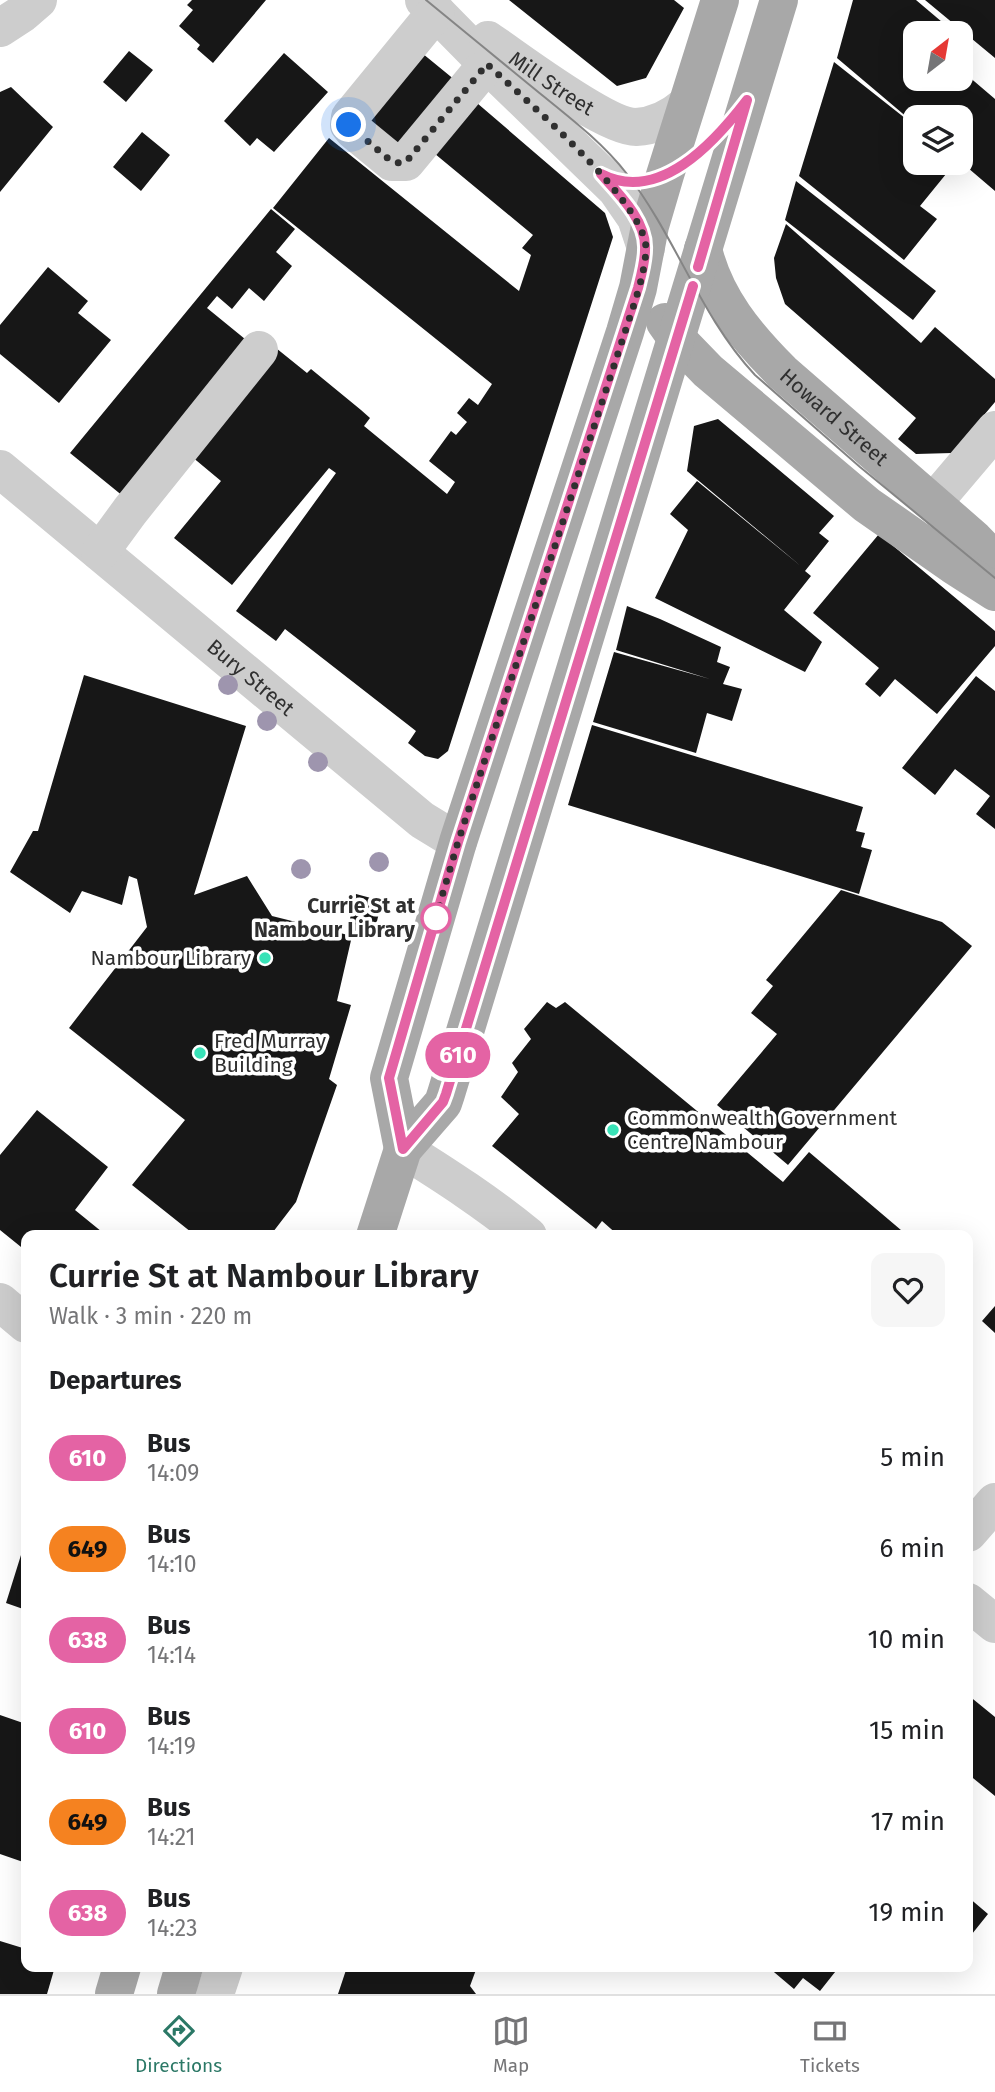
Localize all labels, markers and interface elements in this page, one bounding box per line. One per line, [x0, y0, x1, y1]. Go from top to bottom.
north arrow [903, 21, 973, 91]
map controls [903, 21, 973, 175]
street label: Mill Street [504, 46, 599, 121]
button: layers [903, 105, 973, 175]
your location [331, 107, 366, 142]
street label: Howard Street [774, 363, 894, 472]
street label: Bury Street [202, 634, 300, 722]
place label: Currie St at Nambour Library [254, 893, 416, 943]
marker: Currie St at Nambour Library [421, 903, 451, 933]
place label: Nambour Library [91, 945, 252, 971]
marker: Nambour Library [257, 950, 273, 966]
place label: Fred Murray Building [214, 1028, 327, 1078]
line badge: 610 [418, 1032, 498, 1078]
text: 610 [439, 1041, 477, 1069]
marker: Fred Murray Building [192, 1045, 208, 1061]
place label: Commonwealth Government Centre Nambour [627, 1105, 898, 1155]
marker: Commonwealth Government Centre Nambour [605, 1122, 621, 1138]
button: heart [871, 1253, 945, 1327]
text: Currie St at Nambour Library [49, 1256, 479, 1296]
text: Walk · 3 min · 220 m [49, 1302, 252, 1330]
text: Departures [49, 1365, 182, 1396]
text: Bus [147, 1428, 190, 1459]
text: 5 min [880, 1442, 945, 1473]
text: 610 [69, 1444, 106, 1472]
text: 14:09 [147, 1459, 199, 1487]
text: Bus [147, 1519, 190, 1550]
text: 6 min [879, 1533, 945, 1564]
text: 649 [67, 1535, 108, 1563]
text: 14:10 [147, 1550, 197, 1578]
text: Bus [147, 1610, 190, 1641]
text: 10 min [867, 1624, 945, 1655]
text: 638 [68, 1626, 107, 1654]
text: 14:14 [147, 1641, 196, 1669]
text: Bus [147, 1701, 190, 1732]
text: 15 min [869, 1715, 945, 1746]
text: 610 [69, 1717, 106, 1745]
text: 14:19 [147, 1732, 196, 1760]
text: Bus [147, 1792, 190, 1823]
text: 17 min [870, 1806, 945, 1837]
text: 649 [67, 1808, 108, 1836]
text: 14:21 [147, 1823, 195, 1851]
text: Bus [147, 1883, 190, 1914]
text: 19 min [868, 1897, 945, 1928]
text: 638 [68, 1899, 107, 1927]
text: 14:23 [147, 1914, 197, 1942]
tab: Directions [135, 2012, 222, 2077]
tab: Map [492, 2012, 530, 2077]
tab: Tickets [800, 2012, 860, 2077]

